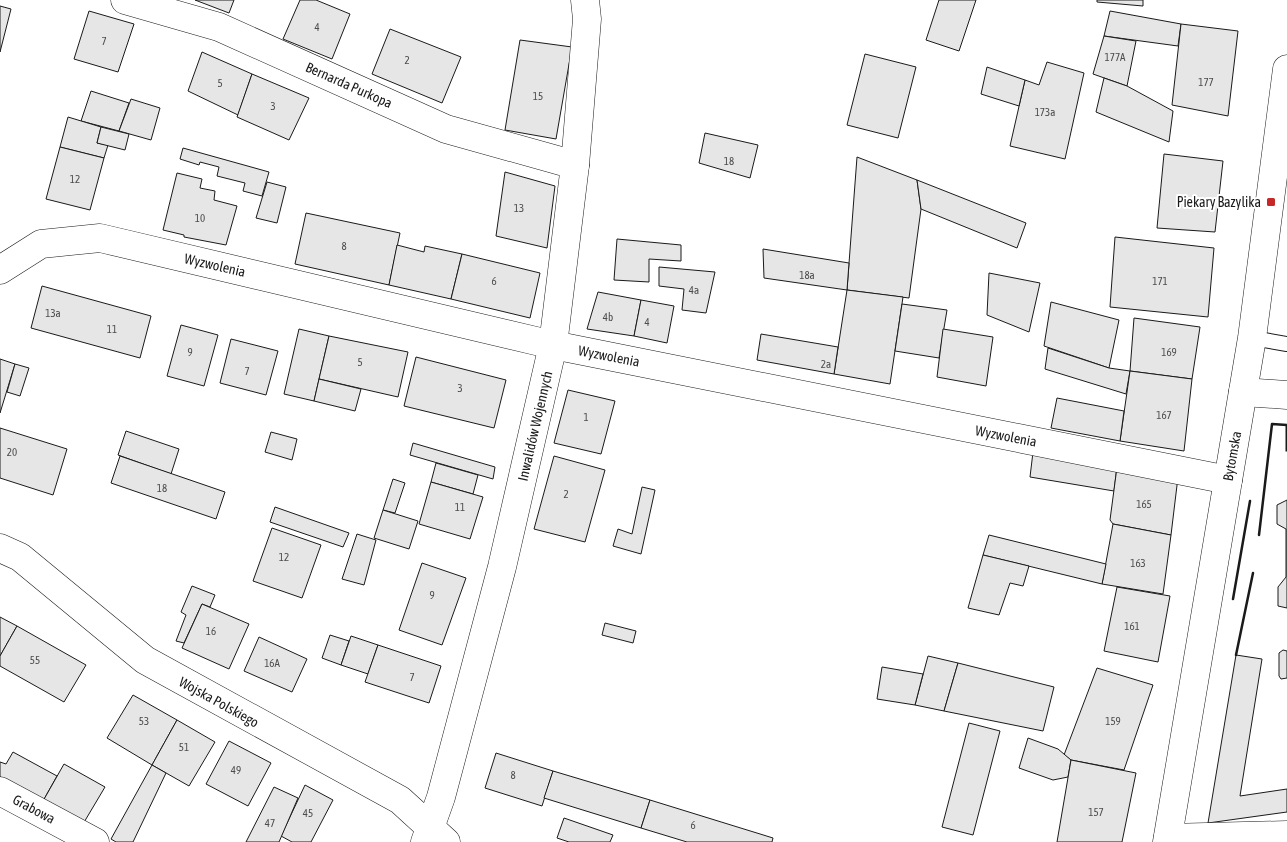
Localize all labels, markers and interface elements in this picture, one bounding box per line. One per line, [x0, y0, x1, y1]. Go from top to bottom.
house number: 4 [314, 21, 320, 33]
house number: 7 [101, 35, 107, 47]
house number: 177A [1105, 51, 1126, 63]
house number: 2 [404, 54, 410, 66]
street label: Bernarda Purkopa [303, 59, 395, 111]
house number: 177 [1198, 76, 1214, 88]
house number: 5 [217, 77, 223, 89]
house number: 15 [533, 90, 543, 102]
house number: 3 [270, 100, 276, 112]
house number: 173a [1035, 106, 1055, 118]
house number: 18 [724, 155, 734, 167]
house number: 12 [70, 173, 80, 185]
place label: Piekary Bazylika [1177, 194, 1261, 210]
marker: Piekary Bazylika [1265, 196, 1277, 208]
house number: 13 [514, 202, 524, 214]
house number: 10 [195, 212, 205, 224]
house number: 8 [341, 240, 347, 252]
street label: Wyzwolenia [183, 250, 247, 280]
house number: 18a [799, 269, 815, 281]
house number: 6 [491, 275, 497, 287]
house number: 171 [1152, 275, 1168, 287]
house number: 4a [689, 284, 699, 296]
house number: 13a [45, 307, 61, 319]
house number: 4b [603, 311, 613, 323]
house number: 4 [644, 316, 650, 328]
house number: 11 [107, 323, 117, 335]
street label: Wyzwolenia [577, 342, 641, 370]
house number: 9 [187, 346, 193, 358]
house number: 169 [1161, 346, 1177, 358]
house number: 5 [357, 356, 363, 368]
house number: 2a [821, 358, 831, 370]
house number: 7 [244, 365, 250, 377]
street label: Inwalidów Wojennych [515, 369, 555, 483]
house number: 3 [457, 382, 463, 394]
house number: 167 [1156, 409, 1172, 421]
house number: 1 [583, 411, 589, 423]
street label: Wyzwolenia [974, 422, 1038, 450]
street label: Bytomska [1220, 430, 1244, 482]
house number: 20 [7, 446, 17, 458]
house number: 18 [157, 482, 167, 494]
house number: 2 [563, 488, 569, 500]
house number: 165 [1136, 498, 1152, 510]
house number: 11 [455, 501, 465, 513]
house number: 12 [279, 551, 289, 563]
house number: 163 [1130, 557, 1146, 569]
house number: 9 [429, 589, 435, 601]
house number: 161 [1124, 620, 1140, 632]
house number: 16 [206, 625, 216, 637]
house number: 55 [30, 654, 40, 666]
house number: 16A [264, 657, 280, 669]
house number: 7 [409, 671, 415, 683]
street label: Wojska Polskiego [176, 674, 262, 730]
house number: 53 [139, 715, 149, 727]
house number: 159 [1105, 715, 1121, 727]
house number: 51 [179, 741, 189, 753]
house number: 49 [231, 764, 241, 776]
house number: 8 [510, 769, 516, 781]
street label: Grabowa [10, 791, 58, 827]
house number: 157 [1088, 806, 1104, 818]
house number: 45 [303, 807, 313, 819]
house number: 47 [265, 817, 275, 829]
house number: 6 [690, 819, 696, 831]

